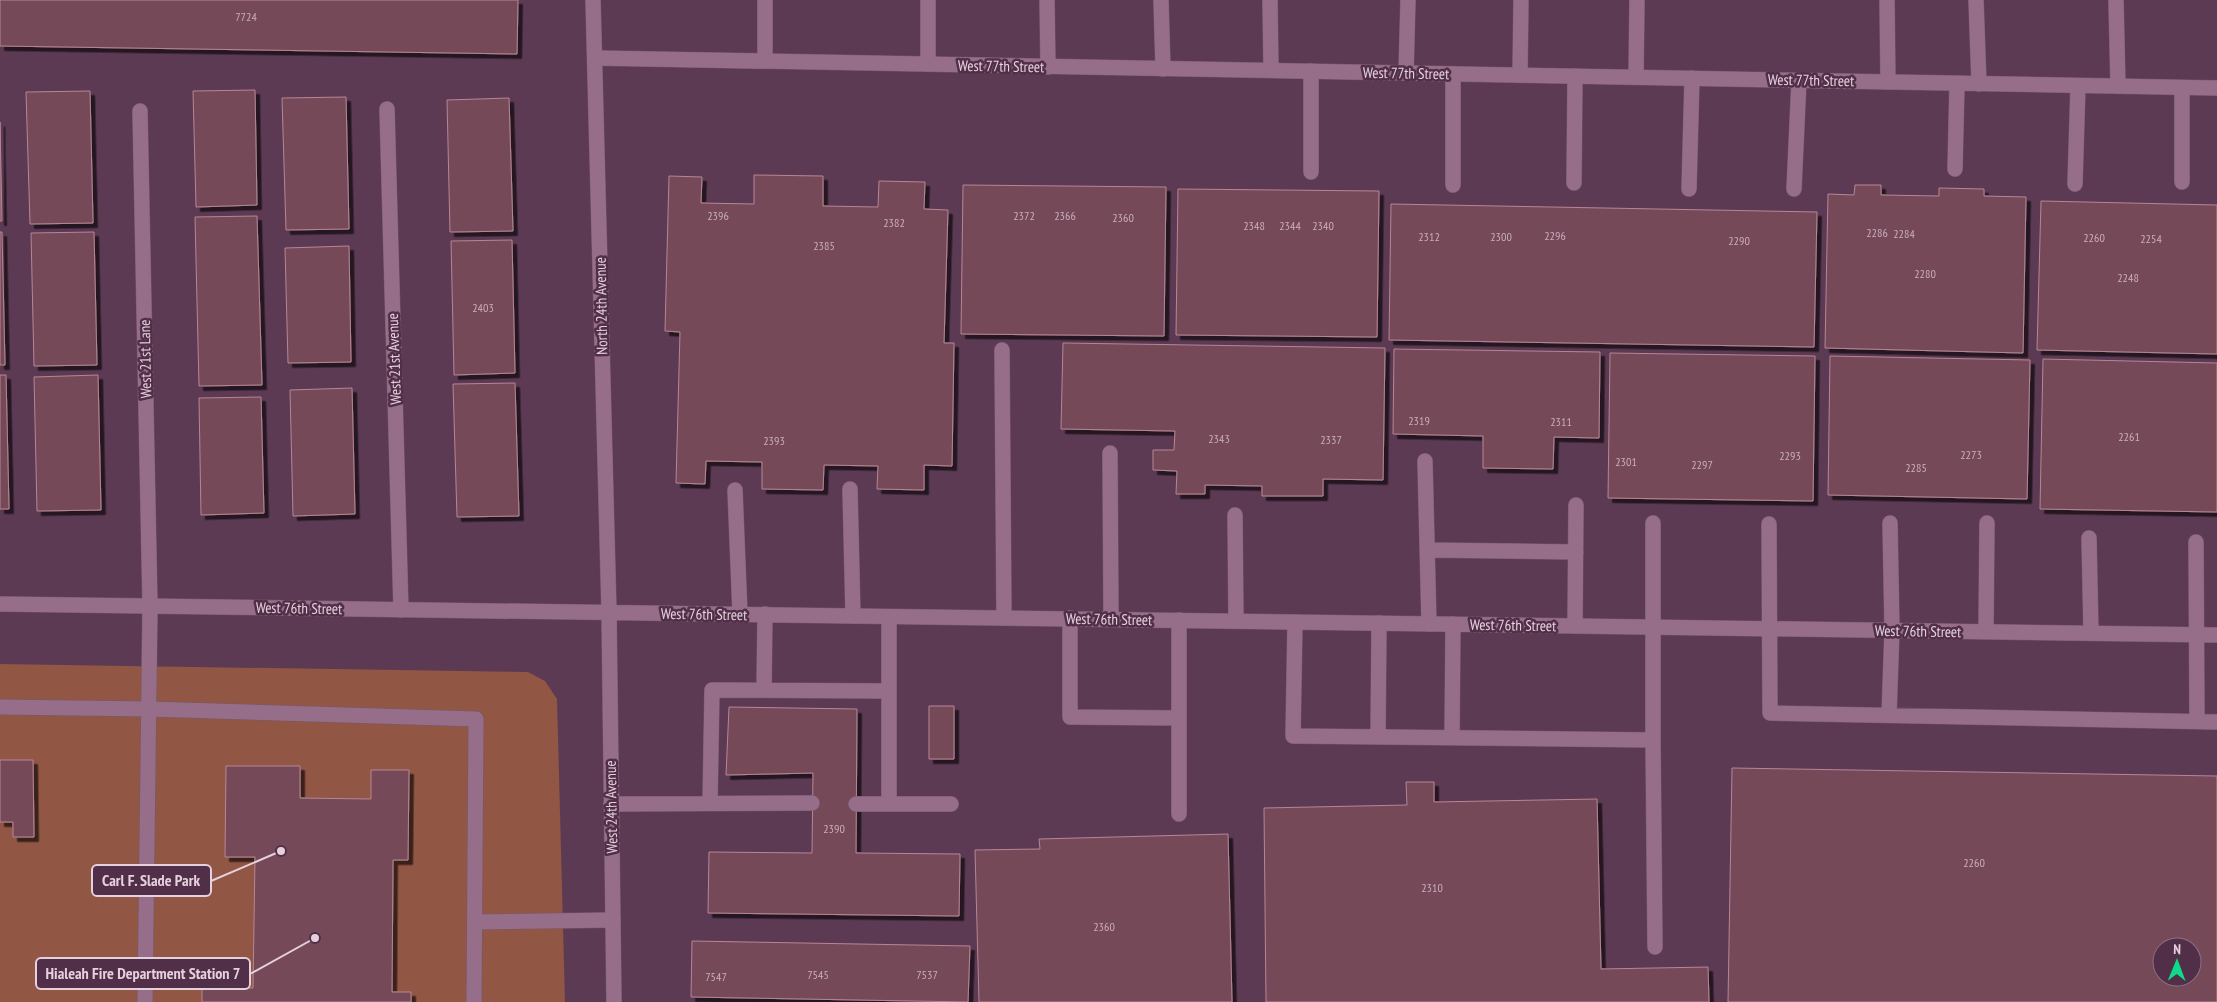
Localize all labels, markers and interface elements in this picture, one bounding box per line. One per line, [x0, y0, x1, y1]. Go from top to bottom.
house number: 7724 [235, 9, 257, 24]
street label: West 77th Street [958, 56, 1044, 76]
street label: West 77th Street [1363, 63, 1449, 83]
street label: West 77th Street [1768, 70, 1854, 90]
house number: 2396 [707, 208, 729, 223]
house number: 2372 [1013, 208, 1035, 223]
house number: 2366 [1054, 208, 1076, 223]
house number: 2360 [1112, 210, 1134, 225]
house number: 2382 [883, 215, 905, 230]
house number: 2348 [1243, 218, 1265, 233]
house number: 2344 [1279, 218, 1301, 233]
house number: 2340 [1312, 218, 1334, 233]
house number: 2286 [1866, 225, 1888, 240]
house number: 2284 [1893, 226, 1915, 241]
house number: 2296 [1544, 228, 1566, 243]
house number: 2312 [1418, 229, 1440, 244]
house number: 2300 [1490, 229, 1512, 244]
house number: 2260 [2083, 230, 2105, 245]
house number: 2254 [2140, 231, 2162, 246]
house number: 2290 [1728, 233, 1750, 248]
house number: 2385 [813, 238, 835, 253]
street label: North 24th Avenue [591, 257, 611, 355]
house number: 2280 [1914, 266, 1936, 281]
house number: 2248 [2117, 270, 2139, 285]
house number: 2403 [472, 300, 494, 315]
street label: West 21st Avenue [383, 313, 405, 405]
street label: West 21st Lane [135, 319, 155, 399]
house number: 2319 [1408, 413, 1430, 428]
house number: 2311 [1550, 414, 1572, 429]
house number: 2261 [2118, 429, 2140, 444]
house number: 2343 [1208, 431, 1230, 446]
house number: 2337 [1320, 432, 1342, 447]
house number: 2393 [763, 433, 785, 448]
house number: 2273 [1960, 447, 1982, 462]
house number: 2293 [1779, 448, 1801, 463]
house number: 2301 [1615, 454, 1637, 469]
house number: 2297 [1691, 457, 1713, 472]
house number: 2285 [1905, 460, 1927, 475]
street label: West 76th Street [256, 598, 342, 618]
street label: West 76th Street [661, 604, 747, 624]
street label: West 76th Street [1066, 609, 1152, 629]
street label: West 76th Street [1470, 615, 1556, 635]
street label: West 76th Street [1875, 621, 1961, 641]
street label: West 24th Avenue [601, 760, 621, 854]
house number: 2390 [823, 821, 845, 836]
house number: 2260 [1963, 855, 1985, 870]
callout: Carl F. Slade Park [92, 865, 211, 896]
text: Carl F. Slade Park [102, 870, 200, 890]
house number: 2310 [1421, 880, 1443, 895]
house number: 2360 [1093, 919, 1115, 934]
north arrow [2152, 937, 2202, 987]
text: N [2173, 940, 2181, 958]
callout: Hialeah Fire Department Station 7 [36, 958, 250, 989]
text: Hialeah Fire Department Station 7 [46, 963, 240, 983]
house number: 7545 [807, 967, 829, 982]
house number: 7537 [916, 967, 938, 982]
house number: 7547 [705, 969, 727, 984]

